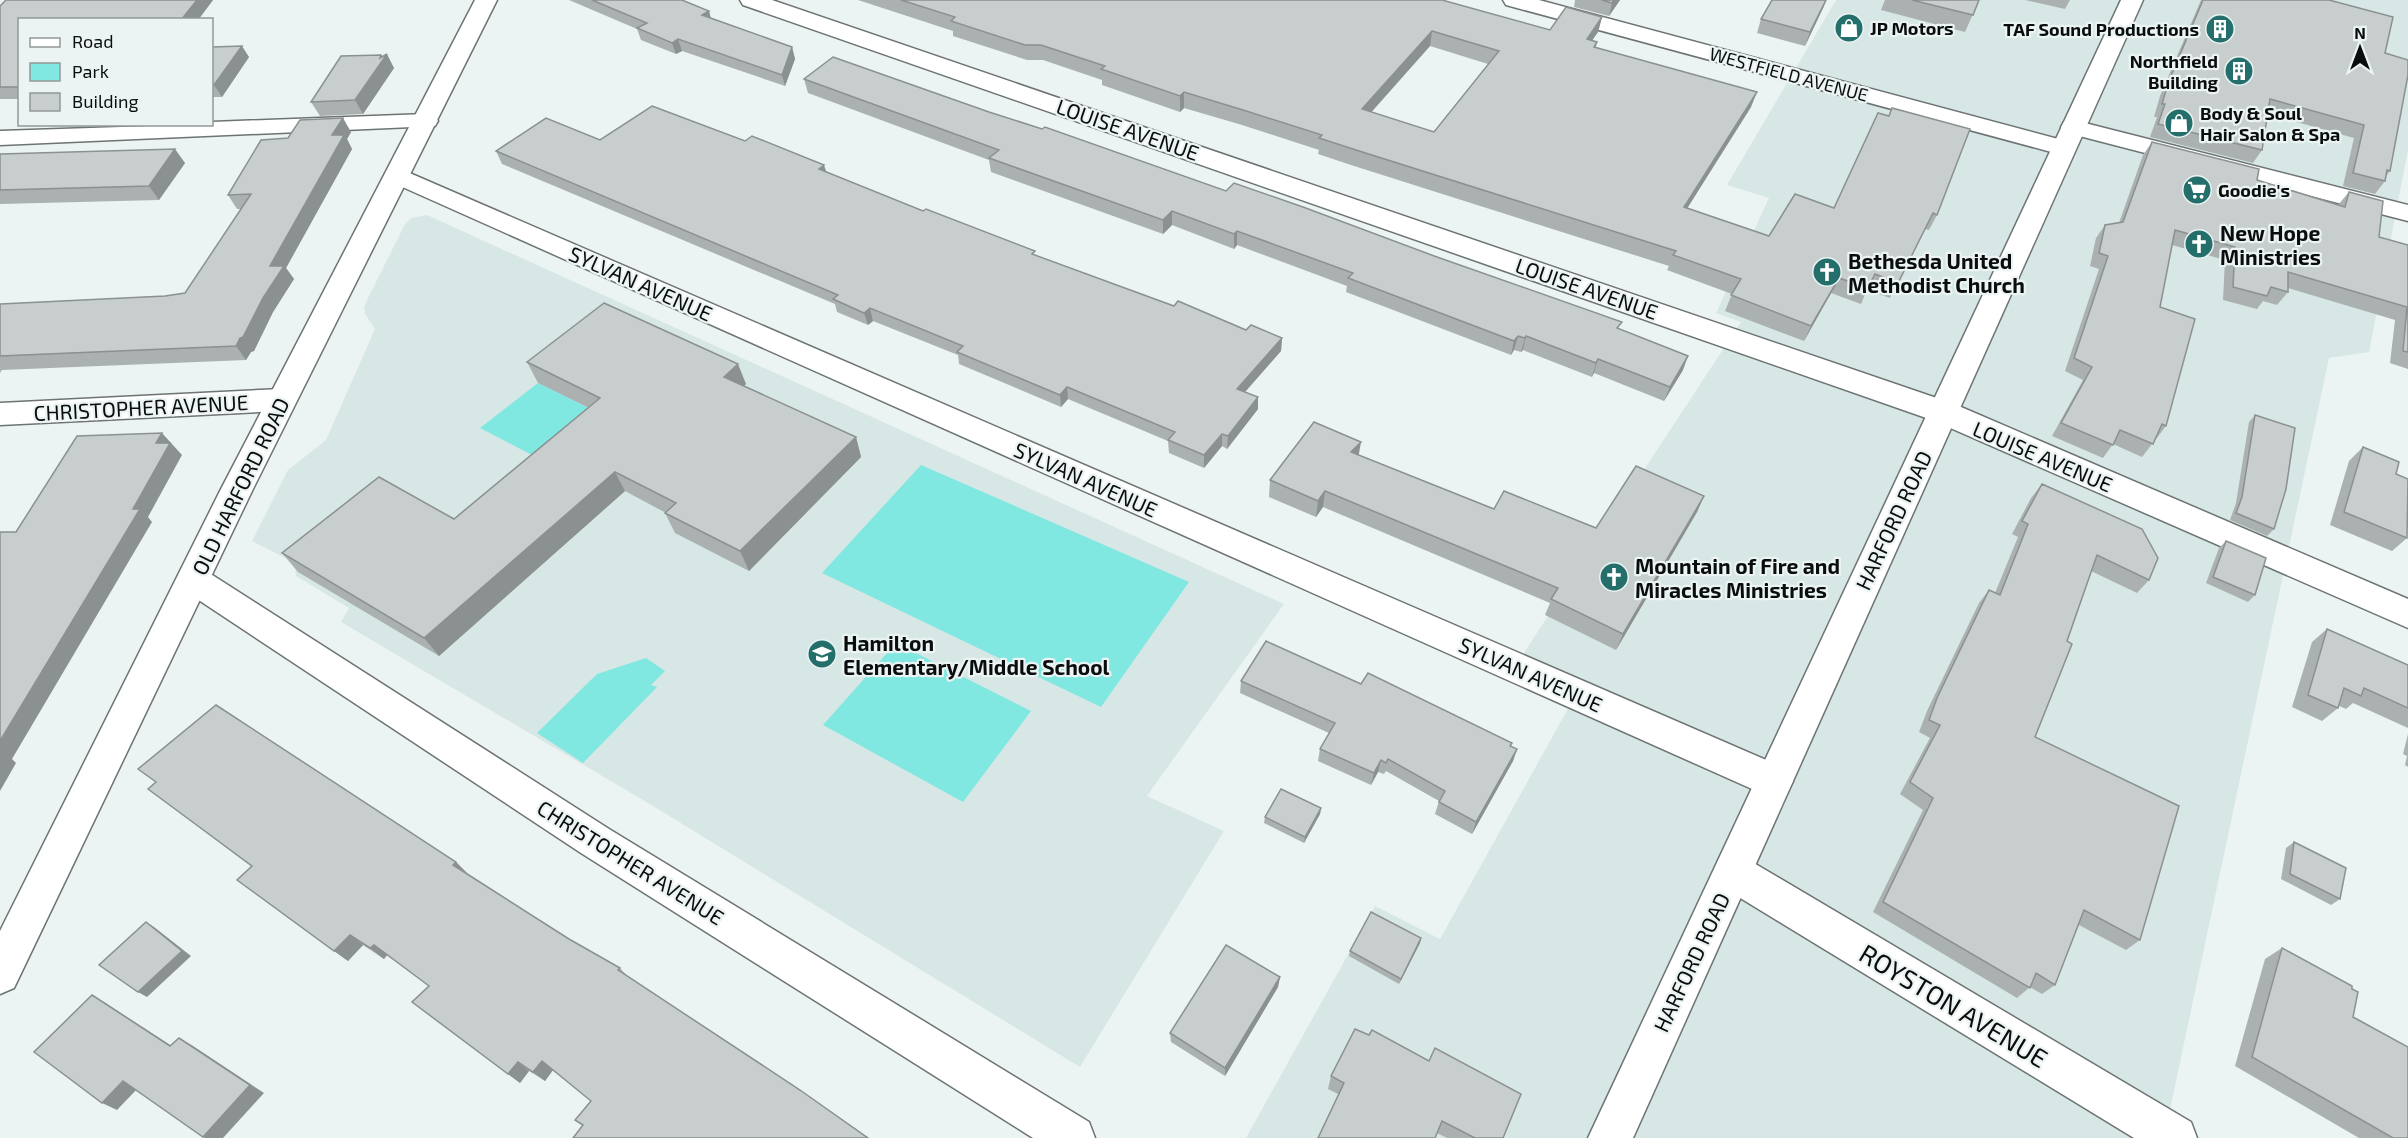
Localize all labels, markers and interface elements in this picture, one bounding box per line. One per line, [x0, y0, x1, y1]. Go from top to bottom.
shop icon: JP Motors [1833, 12, 1865, 44]
building icon: TAF Sound Productions [2204, 13, 2236, 45]
place label: JP Motors [1870, 17, 1954, 39]
legend [18, 18, 213, 126]
place label: TAF Sound Productions [2003, 18, 2199, 40]
north arrow [2330, 18, 2390, 78]
text: N [2354, 23, 2366, 42]
text: Road [72, 30, 113, 52]
street label: WESTFIELD AVENUE [1707, 42, 1871, 106]
place label: Northfield Building [2130, 50, 2219, 93]
building icon: Northfield Building [2223, 55, 2255, 87]
text: Park [72, 60, 109, 82]
text: Building [72, 90, 139, 112]
street label: LOUISE AVENUE [1053, 93, 1203, 165]
place label: Body & Soul Hair Salon & Spa [2200, 102, 2340, 145]
shop icon: Body & Soul Hair Salon & Spa [2163, 107, 2195, 139]
supermarket icon: Goodie's [2181, 174, 2213, 206]
place label: Goodie's [2218, 179, 2290, 201]
place label: New Hope Ministries [2220, 220, 2321, 269]
church icon: New Hope Ministries [2183, 228, 2215, 260]
street label: SYLVAN AVENUE [565, 240, 717, 326]
place label: Bethesda United Methodist Church [1848, 248, 2025, 297]
street label: LOUISE AVENUE [1512, 252, 1662, 324]
church icon: Bethesda United Methodist Church [1811, 256, 1843, 288]
street label: CHRISTOPHER AVENUE [33, 389, 249, 425]
street label: OLD HARFORD ROAD [186, 393, 294, 579]
street label: LOUISE AVENUE [1969, 415, 2117, 497]
street label: SYLVAN AVENUE [1010, 436, 1162, 522]
street label: HARFORD ROAD [1850, 446, 1936, 594]
place label: Mountain of Fire and Miracles Ministries [1635, 553, 1840, 602]
church icon: Mountain of Fire and Miracles Ministries [1598, 561, 1630, 593]
place label: Hamilton Elementary/Middle School [843, 630, 1110, 680]
street label: SYLVAN AVENUE [1455, 631, 1607, 717]
school or university icon: Hamilton Elementary/Middle School [806, 638, 838, 670]
street label: CHRISTOPHER AVENUE [533, 794, 729, 930]
street label: HARFORD ROAD [1648, 888, 1734, 1036]
street label: ROYSTON AVENUE [1854, 937, 2054, 1073]

